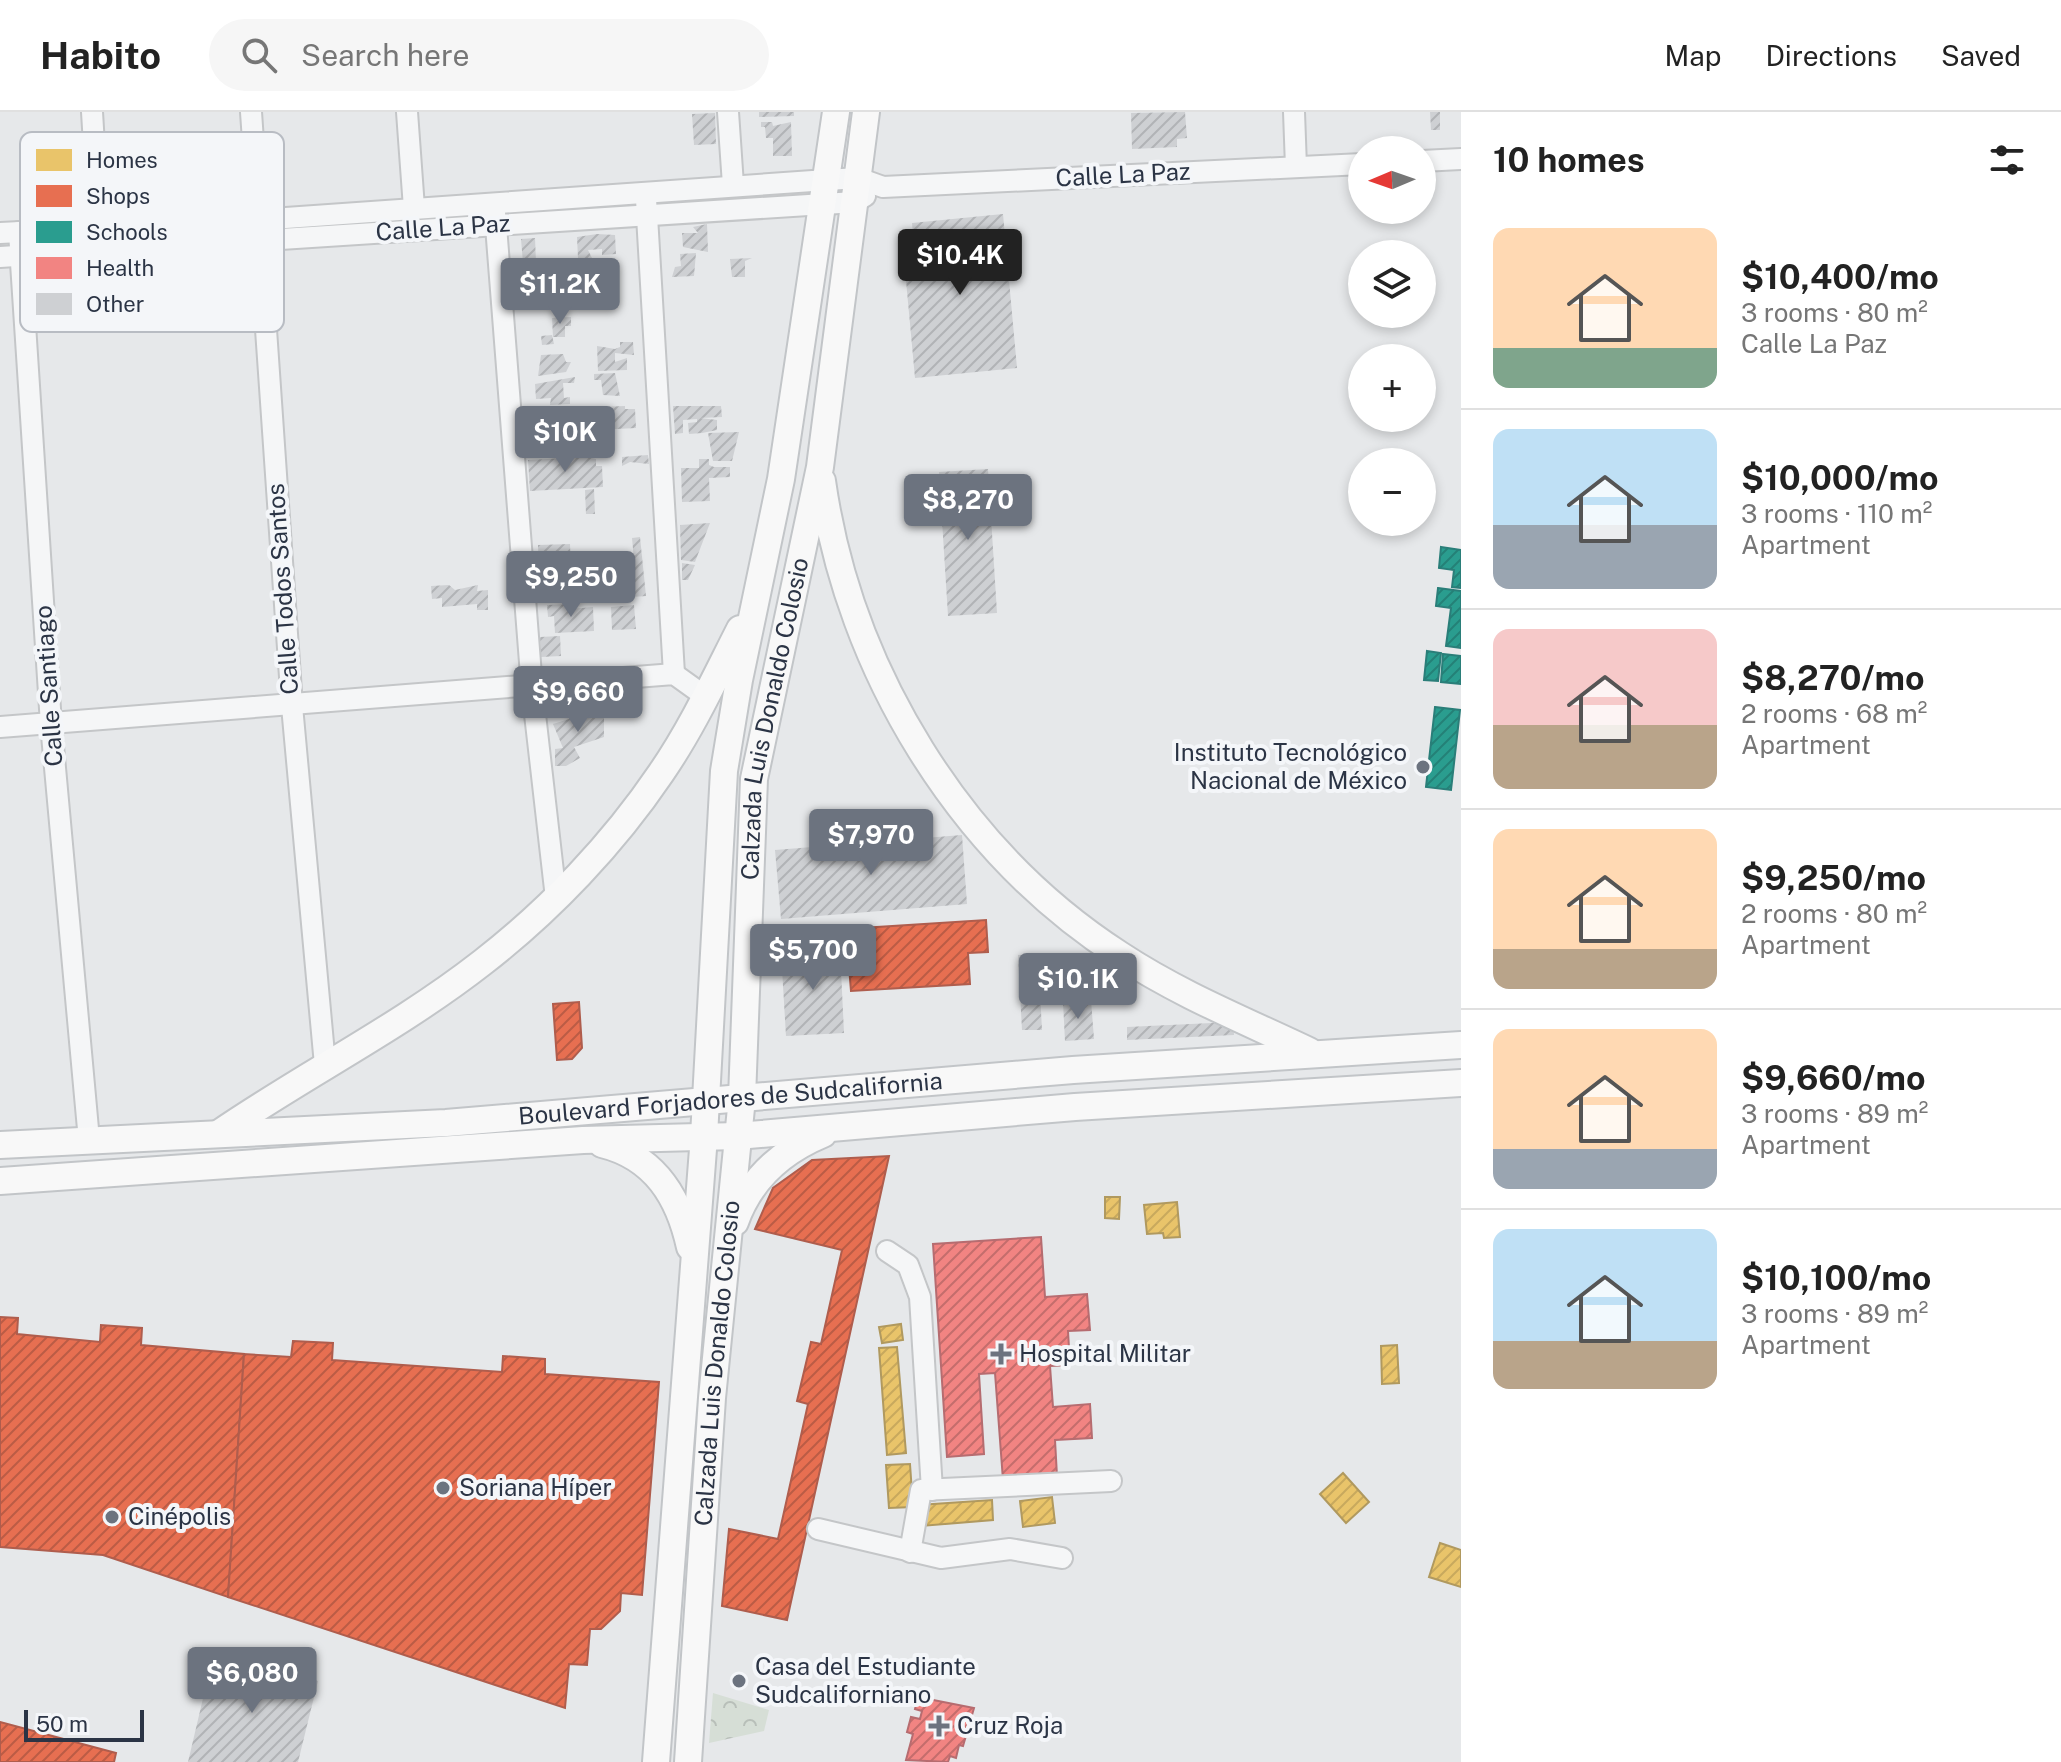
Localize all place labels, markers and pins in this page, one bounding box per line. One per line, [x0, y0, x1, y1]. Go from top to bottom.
pin: $10.4K [895, 229, 1025, 297]
pin: $11.2K [495, 258, 625, 326]
pin: $10K [518, 406, 612, 474]
pin: $8,270 [903, 474, 1033, 542]
pin: $9,250 [506, 551, 636, 619]
pin: $9,660 [513, 666, 643, 734]
place label: Instituto Tecnológico Nacional de México [1174, 738, 1407, 794]
marker: Instituto Tecnológico Nacional de México [1414, 758, 1432, 776]
pin: $7,970 [806, 809, 936, 877]
pin: $5,700 [748, 924, 878, 992]
pin: $10.1K [1013, 953, 1143, 1021]
place label: Hospital Militar [1019, 1339, 1191, 1367]
marker: Hospital Militar [990, 1343, 1012, 1365]
place label: Soriana Híper [459, 1473, 612, 1501]
marker: Soriana Híper [434, 1479, 452, 1497]
place label: Cinépolis [128, 1502, 231, 1530]
marker: Cinépolis [103, 1508, 121, 1526]
pin: $6,080 [187, 1647, 317, 1715]
place label: Casa del Estudiante Sudcaliforniano [755, 1652, 976, 1708]
marker: Casa del Estudiante Sudcaliforniano [730, 1672, 748, 1690]
place label: Cruz Roja [957, 1711, 1063, 1739]
marker: Cruz Roja [928, 1715, 950, 1737]

